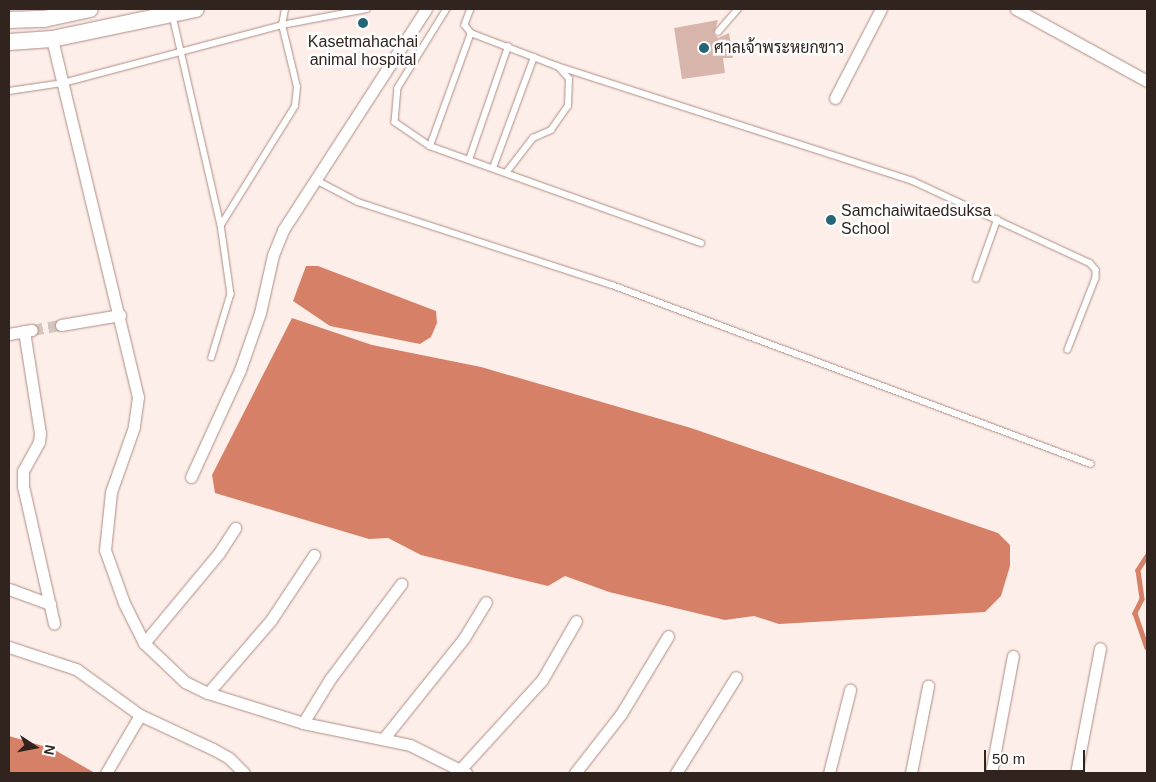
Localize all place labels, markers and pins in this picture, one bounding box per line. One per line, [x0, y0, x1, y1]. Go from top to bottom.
marker: Kasetmahachai animal hospital [356, 16, 370, 30]
place label: Kasetmahachai animal hospital [308, 32, 418, 70]
place label: ศาลเจ้าพระหยกขาว [714, 38, 844, 58]
marker: ศาลเจ้าพระหยกขาว [698, 42, 710, 54]
place label: Samchaiwitaedsuksa School [841, 201, 991, 239]
marker: Samchaiwitaedsuksa School [825, 214, 837, 226]

